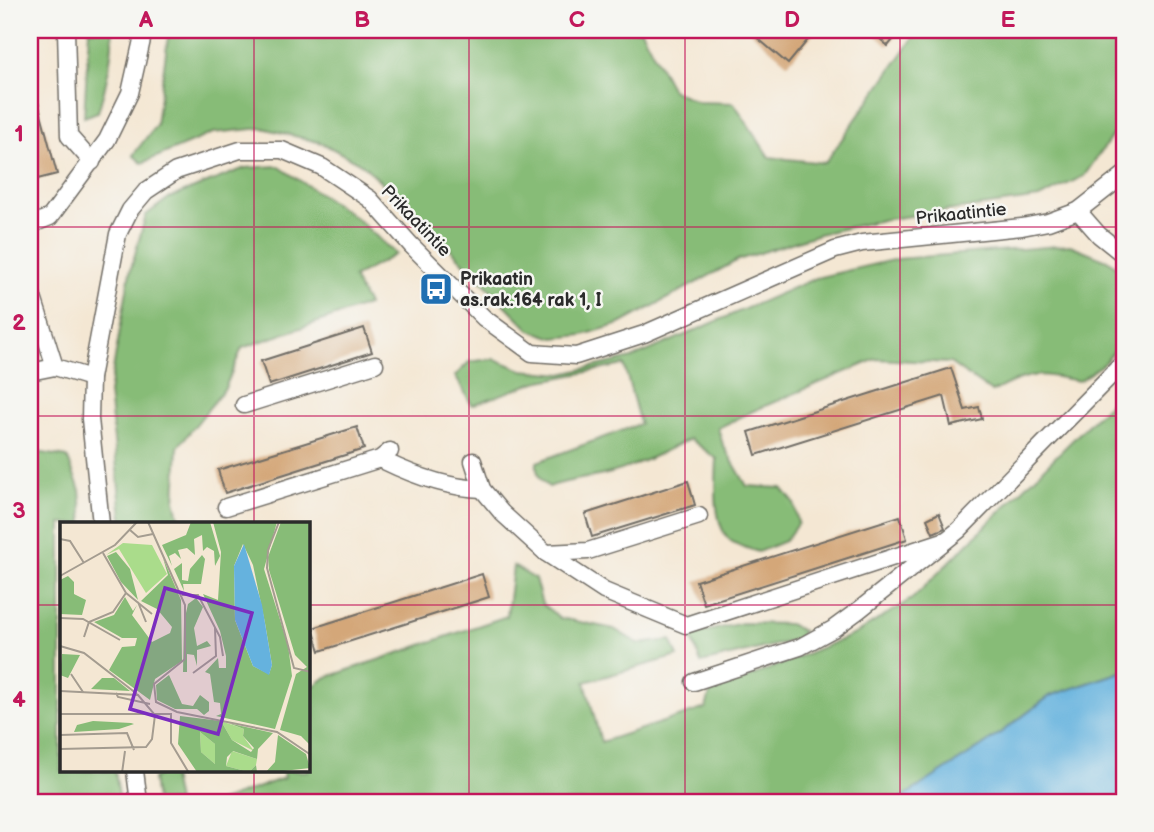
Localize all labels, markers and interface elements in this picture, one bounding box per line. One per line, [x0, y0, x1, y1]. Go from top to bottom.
text: A [138, 6, 154, 34]
text: B [354, 6, 370, 34]
text: C [569, 6, 585, 34]
text: D [784, 6, 800, 34]
text: E [1001, 6, 1016, 34]
text: 1 [14, 120, 24, 148]
street label: Prikaatintie [377, 181, 455, 261]
street label: Prikaatintie [915, 199, 1008, 229]
place label: Prikaatin as.rak.164 rak 1, I [460, 269, 602, 311]
bus stop icon: Prikaatin as.rak.164 rak 1, I [417, 270, 455, 308]
text: 2 [12, 309, 26, 337]
text: 3 [12, 497, 26, 525]
inset map [60, 522, 310, 772]
text: 4 [12, 686, 26, 714]

